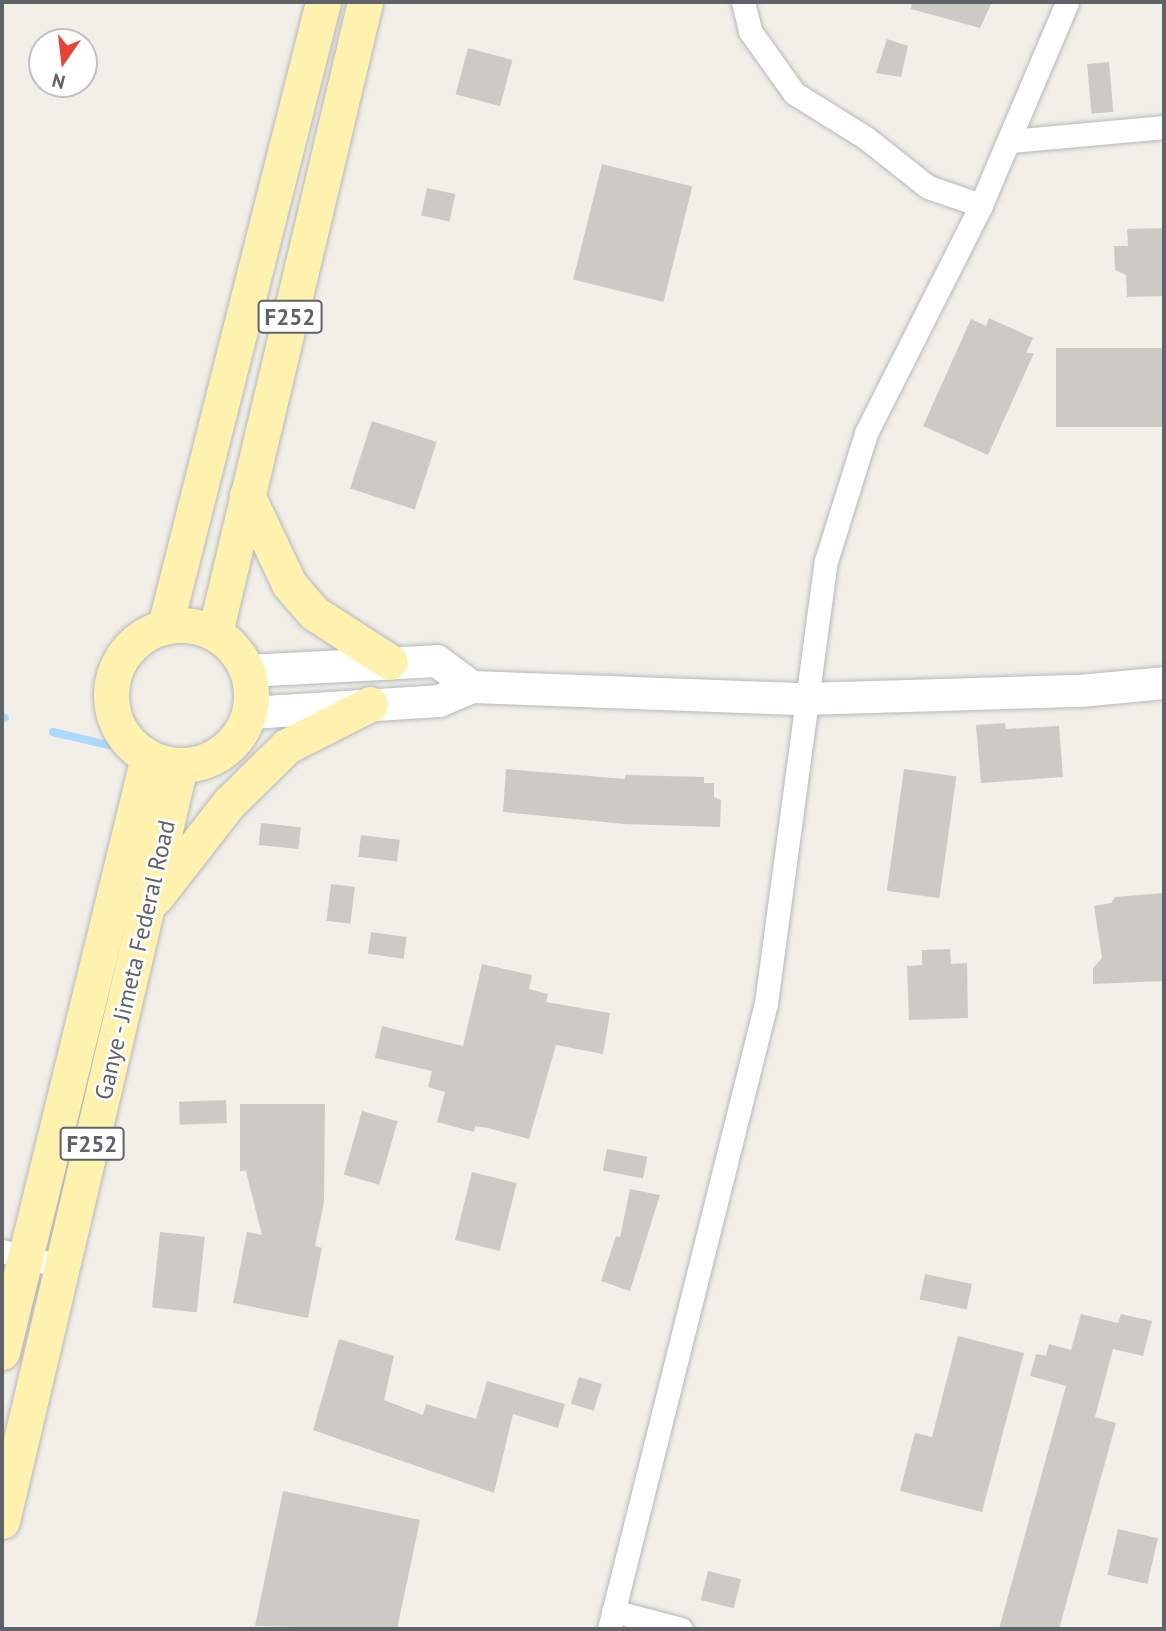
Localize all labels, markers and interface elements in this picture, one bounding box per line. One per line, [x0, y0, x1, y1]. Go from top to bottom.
north arrow [28, 28, 98, 98]
text: N [49, 68, 67, 95]
road number: F252 [257, 298, 323, 336]
street label: Ganye - Jimeta Federal Road [88, 816, 182, 1104]
road number: F252 [59, 1124, 125, 1163]

